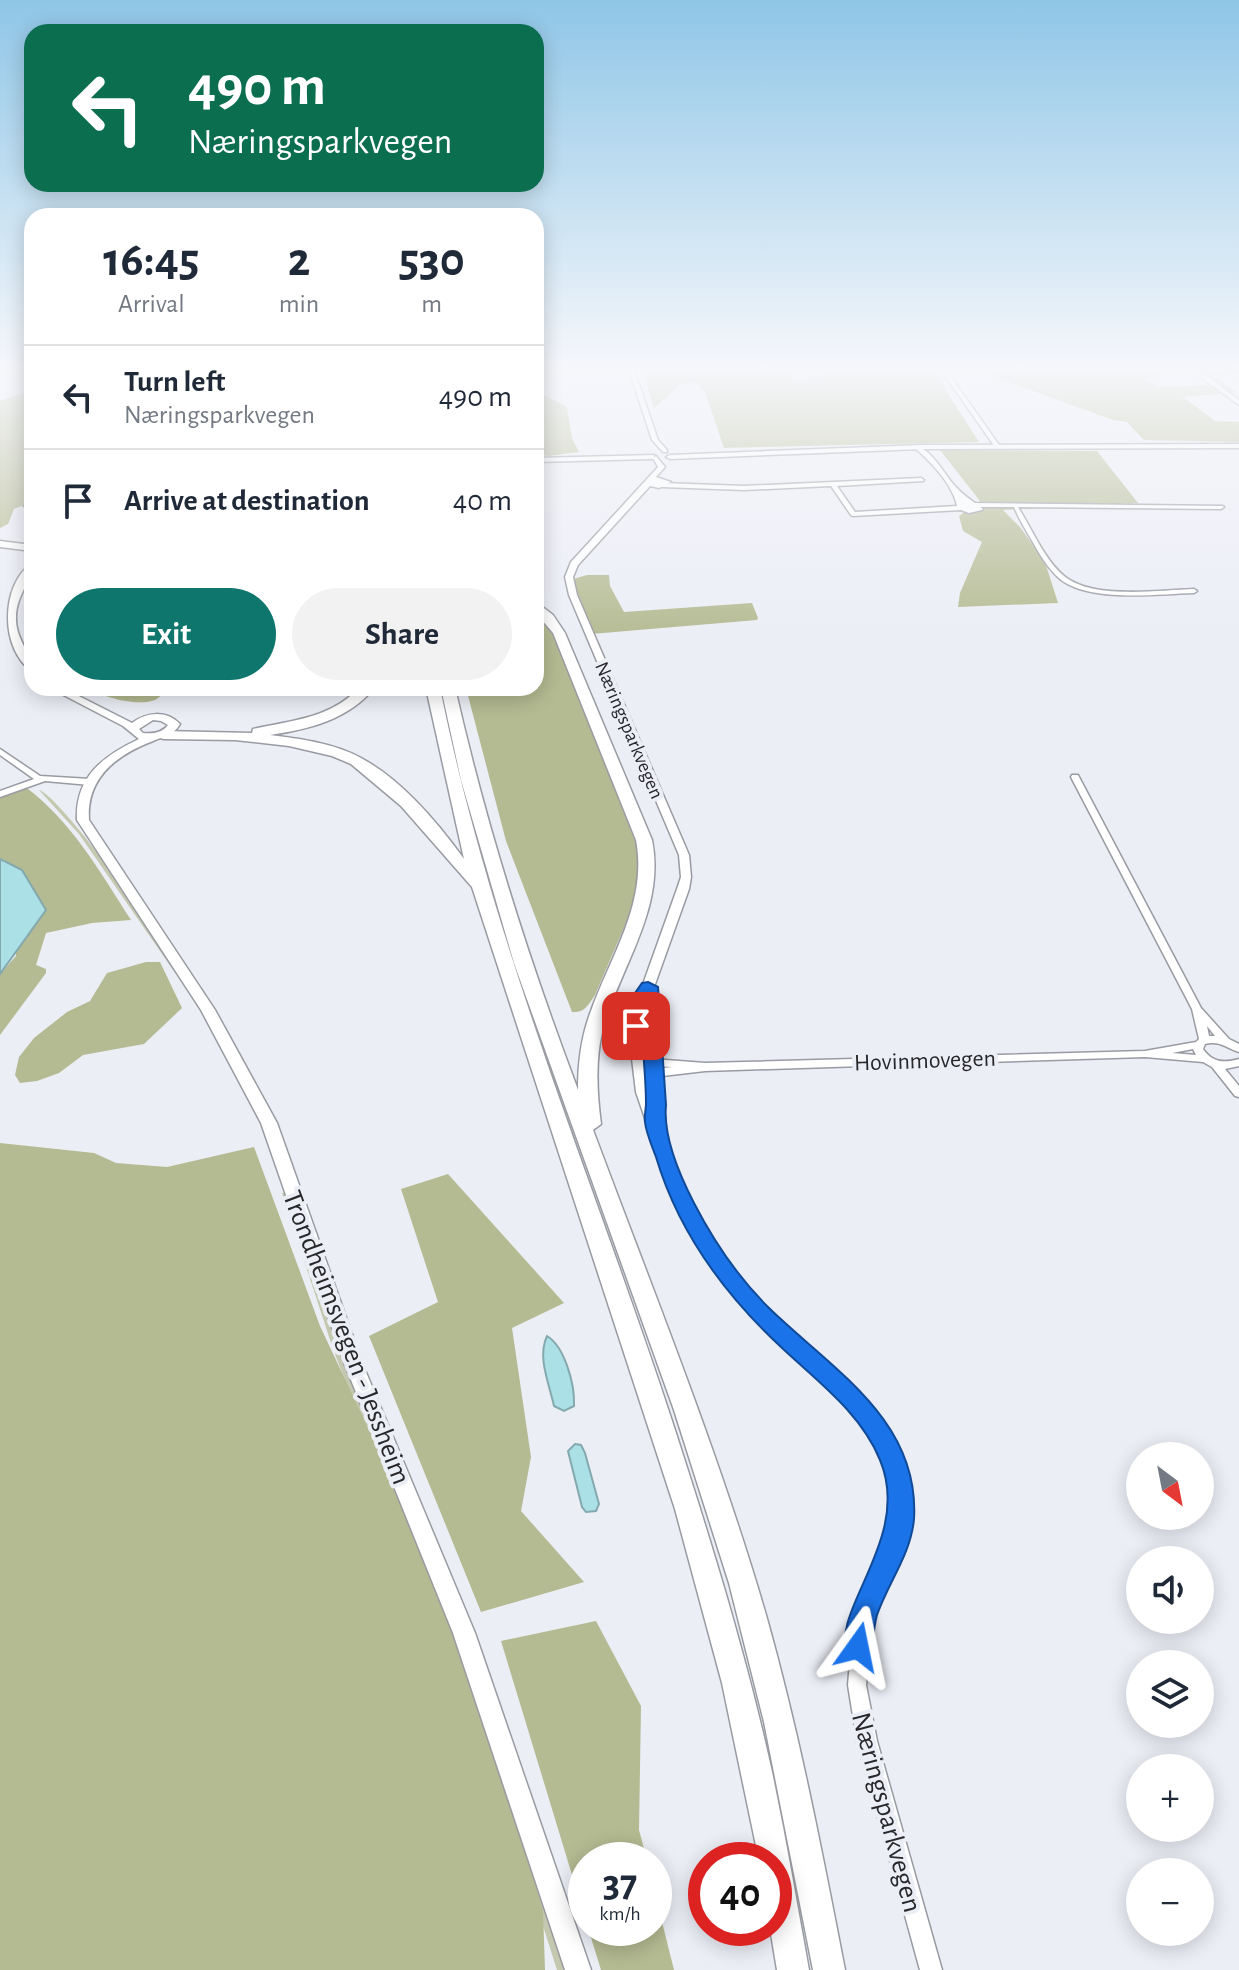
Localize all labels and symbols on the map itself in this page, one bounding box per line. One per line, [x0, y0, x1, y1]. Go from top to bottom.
street label: Næringsparkvegen [591, 659, 667, 802]
pin [602, 992, 670, 1060]
street label: Hovinmovegen [854, 1047, 996, 1075]
street label: Trondheimsvegen - Jessheim [277, 1187, 415, 1488]
north arrow [1126, 1442, 1214, 1530]
position arrow [816, 1605, 900, 1689]
street label: Næringsparkvegen [846, 1710, 926, 1915]
speed limit sign: 40 [688, 1842, 792, 1946]

